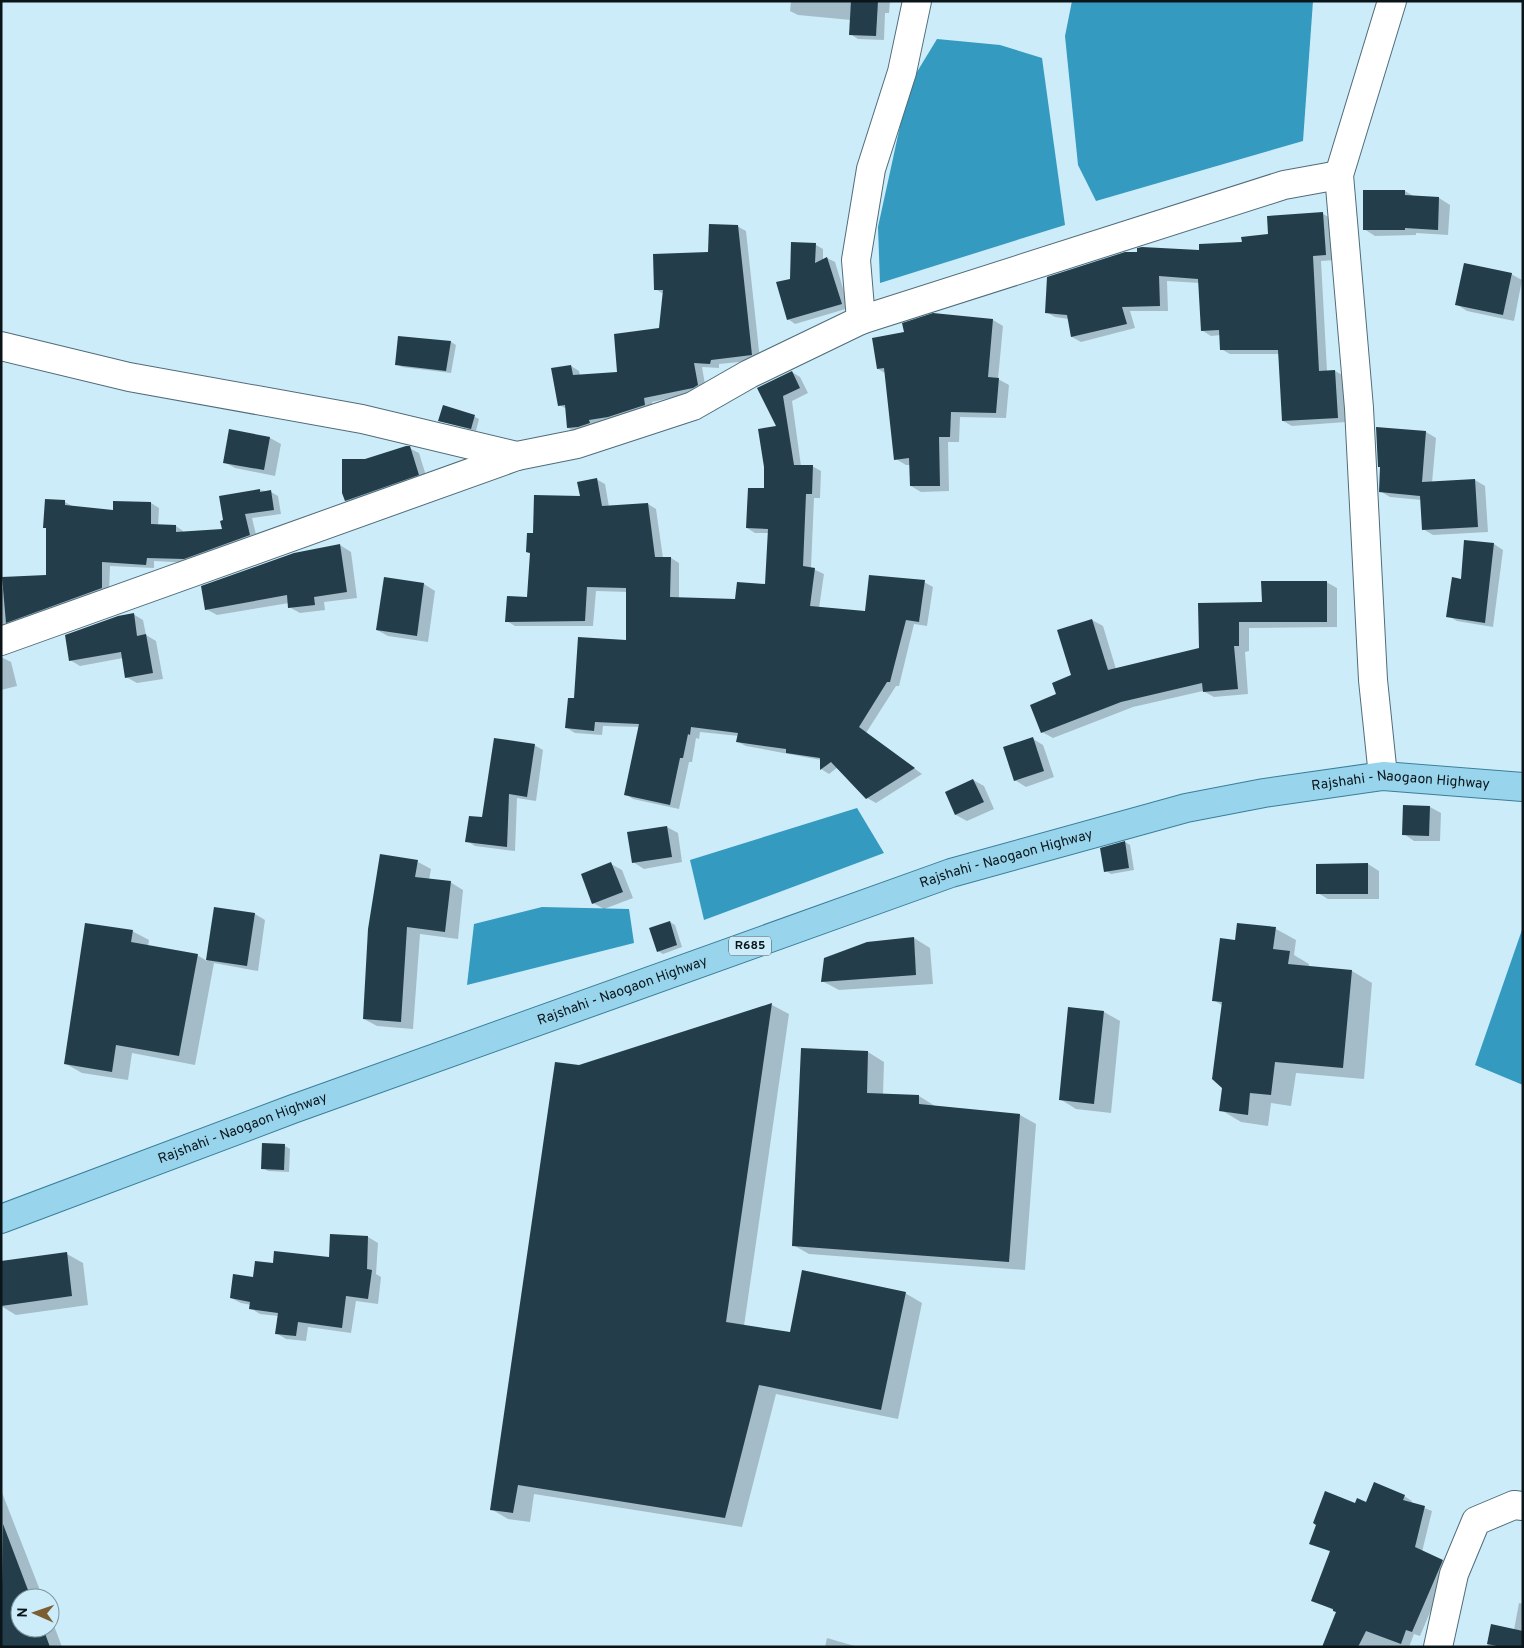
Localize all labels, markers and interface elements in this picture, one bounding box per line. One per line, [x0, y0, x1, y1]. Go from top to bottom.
street label: Rajshahi - Naogaon Highway [1310, 767, 1490, 795]
street label: Rajshahi - Naogaon Highway [917, 826, 1095, 892]
road number: R685 [729, 936, 771, 956]
street label: Rajshahi - Naogaon Highway [535, 953, 710, 1029]
street label: Rajshahi - Naogaon Highway [156, 1089, 329, 1168]
north arrow [10, 1588, 60, 1638]
text: N [15, 1607, 32, 1618]

